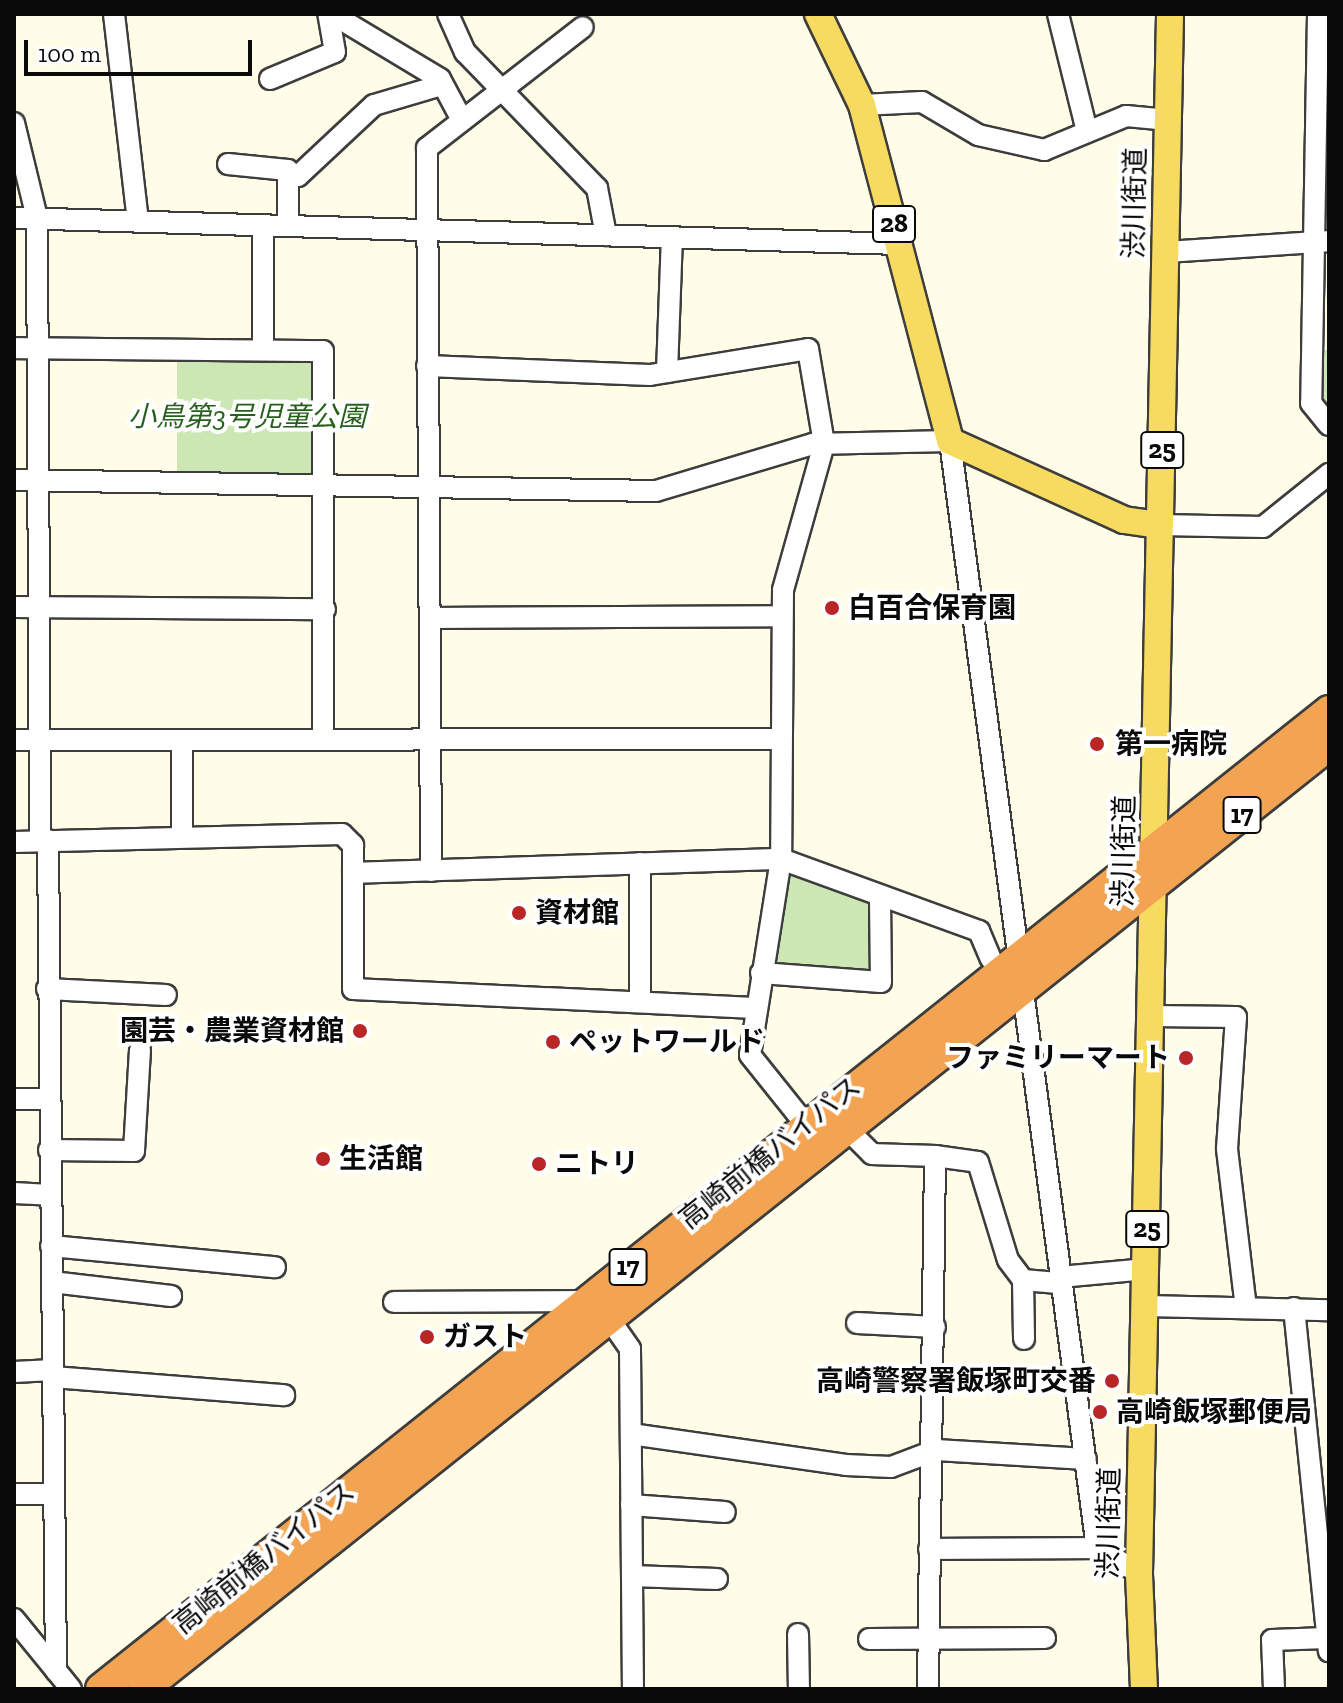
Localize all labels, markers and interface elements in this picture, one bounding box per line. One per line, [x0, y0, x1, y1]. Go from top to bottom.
scale bar [28, 24, 256, 74]
text: 100 m [38, 39, 101, 68]
street label: 渋川街道 [1117, 147, 1153, 259]
road number: 28 [872, 202, 916, 246]
park label: 小鳥第3号児童公園 [128, 400, 366, 434]
road number: 25 [1140, 428, 1184, 472]
place label: 白百合保育園 [848, 591, 1016, 625]
marker: 白百合保育園 [823, 599, 841, 617]
place label: 第一病院 [1115, 727, 1227, 761]
marker: 第一病院 [1086, 733, 1108, 755]
road number: 17 [1222, 793, 1262, 837]
street label: 渋川街道 [1106, 795, 1142, 907]
place label: 資材館 [535, 896, 619, 930]
marker: 資材館 [510, 904, 528, 922]
place label: 園芸・農業資材館 [120, 1014, 344, 1048]
marker: 園芸・農業資材館 [351, 1022, 369, 1040]
place label: ペットワールド [569, 1025, 765, 1059]
marker: ペットワールド [544, 1033, 562, 1051]
place label: ファミリーマート [946, 1041, 1170, 1075]
marker: ファミリーマート [1177, 1049, 1195, 1067]
street label: 高崎前橋バイパス [672, 1069, 868, 1237]
place label: 生活館 [339, 1142, 423, 1176]
place label: ニトリ [555, 1147, 639, 1181]
marker: 生活館 [314, 1150, 332, 1168]
marker: ニトリ [530, 1155, 548, 1173]
road number: 25 [1125, 1207, 1169, 1251]
road number: 17 [608, 1245, 648, 1289]
place label: ガスト [443, 1320, 527, 1354]
marker: ガスト [418, 1328, 436, 1346]
place label: 高崎警察署飯塚町交番 [816, 1364, 1096, 1398]
marker: 高崎警察署飯塚町交番 [1103, 1372, 1121, 1390]
place label: 高崎飯塚郵便局 [1116, 1395, 1312, 1429]
marker: 高崎飯塚郵便局 [1091, 1403, 1109, 1421]
street label: 渋川街道 [1091, 1467, 1127, 1579]
street label: 高崎前橋バイパス [166, 1474, 362, 1642]

